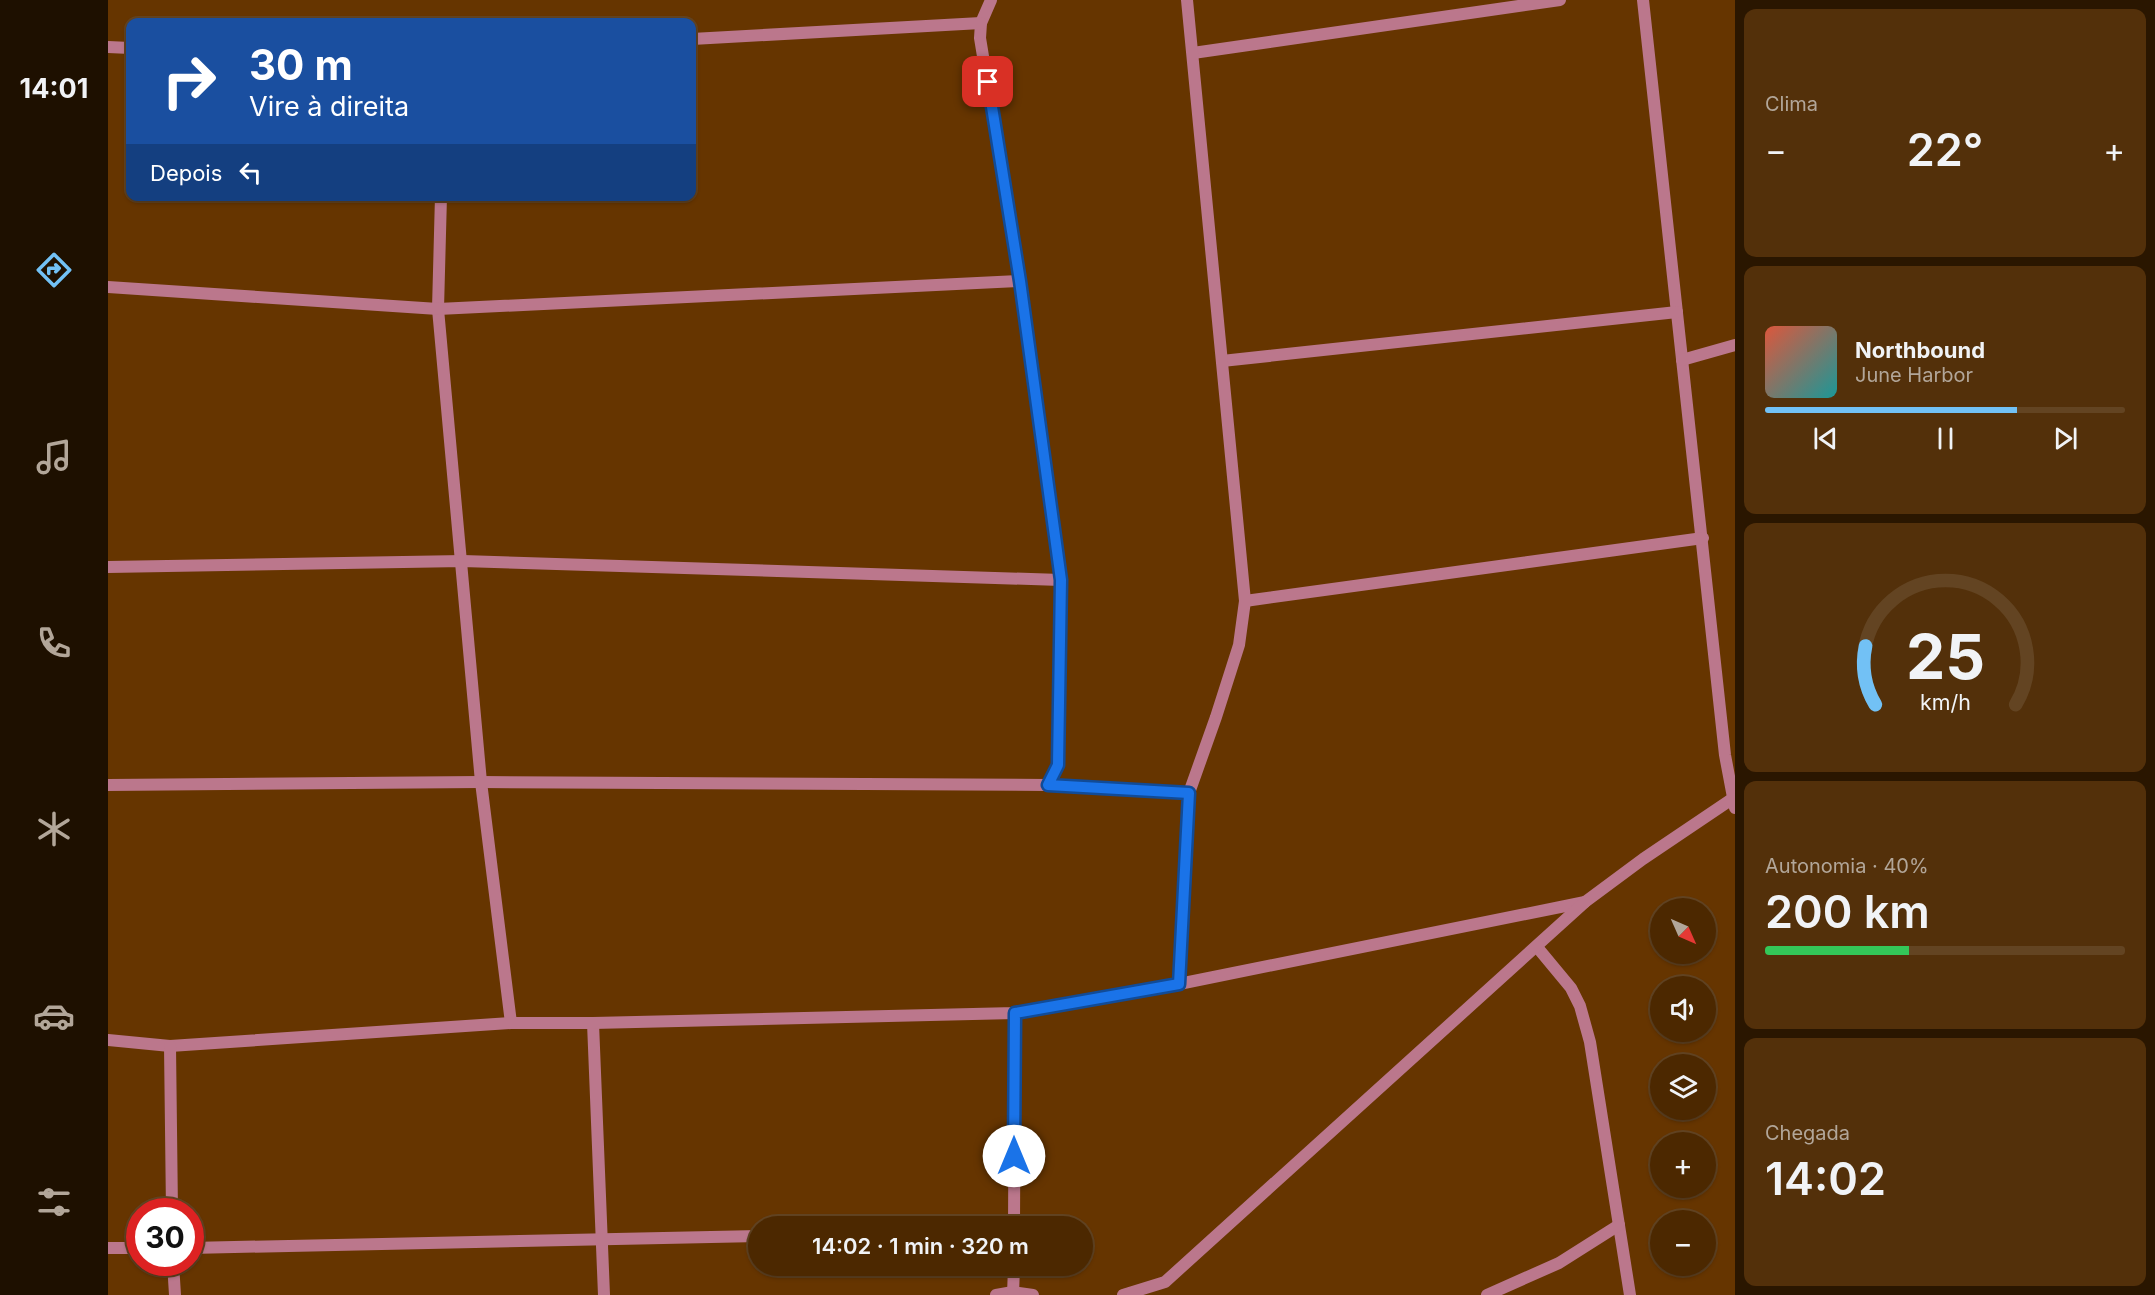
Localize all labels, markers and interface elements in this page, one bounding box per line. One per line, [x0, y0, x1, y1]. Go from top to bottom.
text: 30 m [249, 39, 353, 90]
icon: right [150, 42, 228, 120]
pin [962, 56, 1013, 107]
icon: arrive [971, 65, 1004, 98]
text: 14:01 [20, 72, 88, 105]
text: Vire à direita [249, 90, 409, 123]
text: Clima [1765, 92, 1818, 116]
text: 22° [1907, 122, 1983, 177]
text: − [1765, 130, 1787, 170]
text: + [2103, 130, 2125, 170]
icon: left [234, 156, 267, 189]
text: Depois [150, 160, 222, 186]
icon: directions [33, 249, 75, 291]
text: Northbound [1855, 337, 1985, 363]
text: June Harbor [1855, 363, 1973, 387]
icon: previous [1809, 422, 1842, 455]
icon: pause [1929, 422, 1962, 455]
icon: next [2049, 422, 2082, 455]
icon: music [33, 436, 75, 478]
text: 25 [1905, 619, 1985, 694]
icon: phone [33, 622, 75, 664]
text: km/h [1920, 689, 1970, 715]
icon: climate [33, 808, 75, 850]
text: Autonomia · 40% [1765, 854, 1929, 878]
text: 200 km [1765, 884, 1930, 939]
north arrow [1650, 898, 1716, 964]
map controls [1650, 898, 1716, 1276]
button: sound [1650, 976, 1716, 1042]
icon: car [33, 995, 75, 1037]
button: layers [1650, 1054, 1716, 1120]
text: Chegada [1765, 1121, 1850, 1145]
position arrow [982, 1124, 1046, 1188]
button: + [1650, 1132, 1716, 1198]
text: 14:02 [1765, 1151, 1886, 1206]
icon: filters [33, 1181, 75, 1223]
speed limit sign: 30 [126, 1198, 204, 1276]
button: − [1650, 1210, 1716, 1276]
text: 14:02 · 1 min · 320 m [812, 1233, 1029, 1259]

